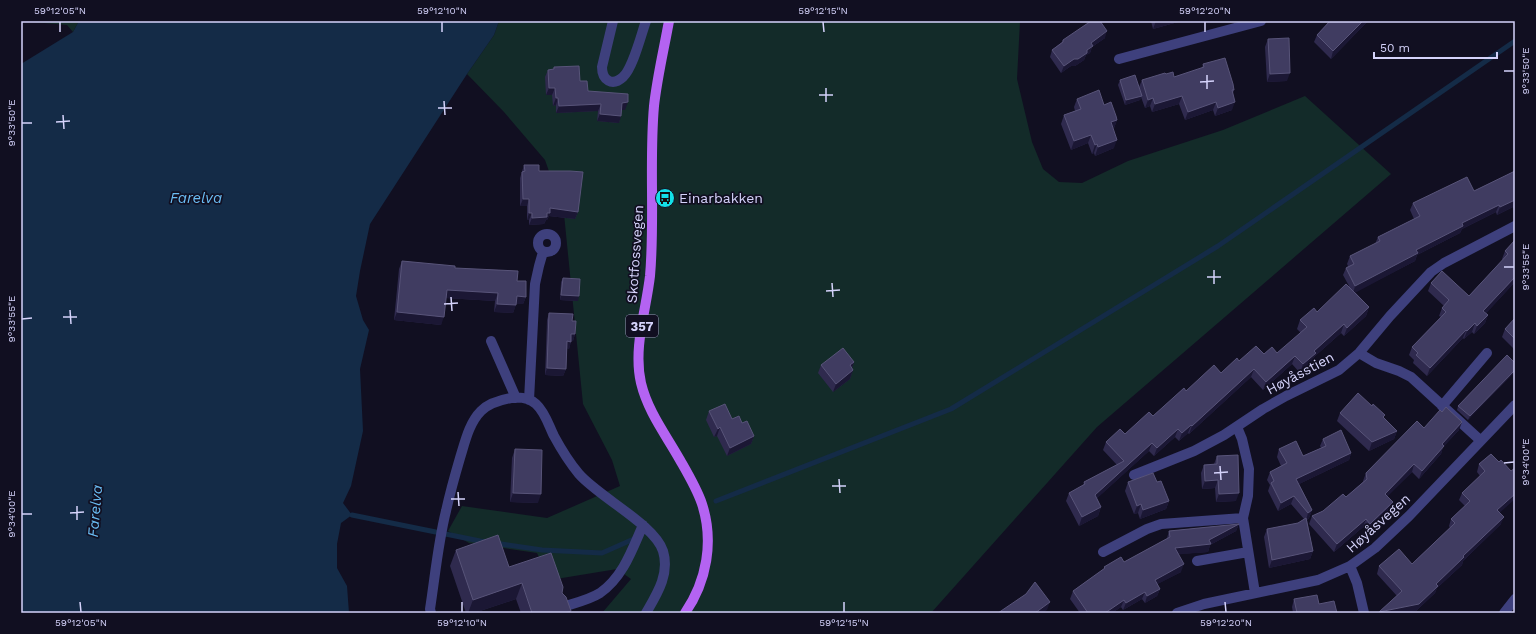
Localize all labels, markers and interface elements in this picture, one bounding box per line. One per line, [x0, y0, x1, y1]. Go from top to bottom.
text: 59°12'05"N [34, 5, 86, 16]
text: 59°12'10"N [417, 5, 467, 16]
text: 59°12'15"N [798, 5, 848, 16]
text: 59°12'20"N [1179, 5, 1231, 16]
scale bar [1374, 34, 1497, 60]
text: 50 m [1380, 41, 1410, 55]
text: 9°33'50"E [1520, 47, 1531, 95]
text: 9°33'50"E [6, 99, 17, 147]
bus stop icon: Einarbakken [654, 187, 676, 209]
water label: Farelva [170, 189, 222, 207]
place label: Einarbakken [679, 190, 763, 206]
street label: Skotfossvegen [624, 204, 646, 304]
text: 9°33'55"E [1520, 244, 1531, 290]
text: 9°33'55"E [6, 296, 17, 342]
road number: 357 [626, 315, 658, 337]
street label: Høyåsstien [1263, 348, 1337, 398]
text: 9°34'00"E [1520, 438, 1531, 486]
water label: Farelva [84, 484, 106, 538]
text: 9°34'00"E [6, 490, 17, 538]
street label: Høyåsvegen [1343, 490, 1413, 556]
text: 59°12'05"N [55, 617, 107, 628]
text: 59°12'10"N [437, 617, 487, 628]
text: 59°12'15"N [819, 617, 869, 628]
text: 59°12'20"N [1200, 617, 1252, 628]

